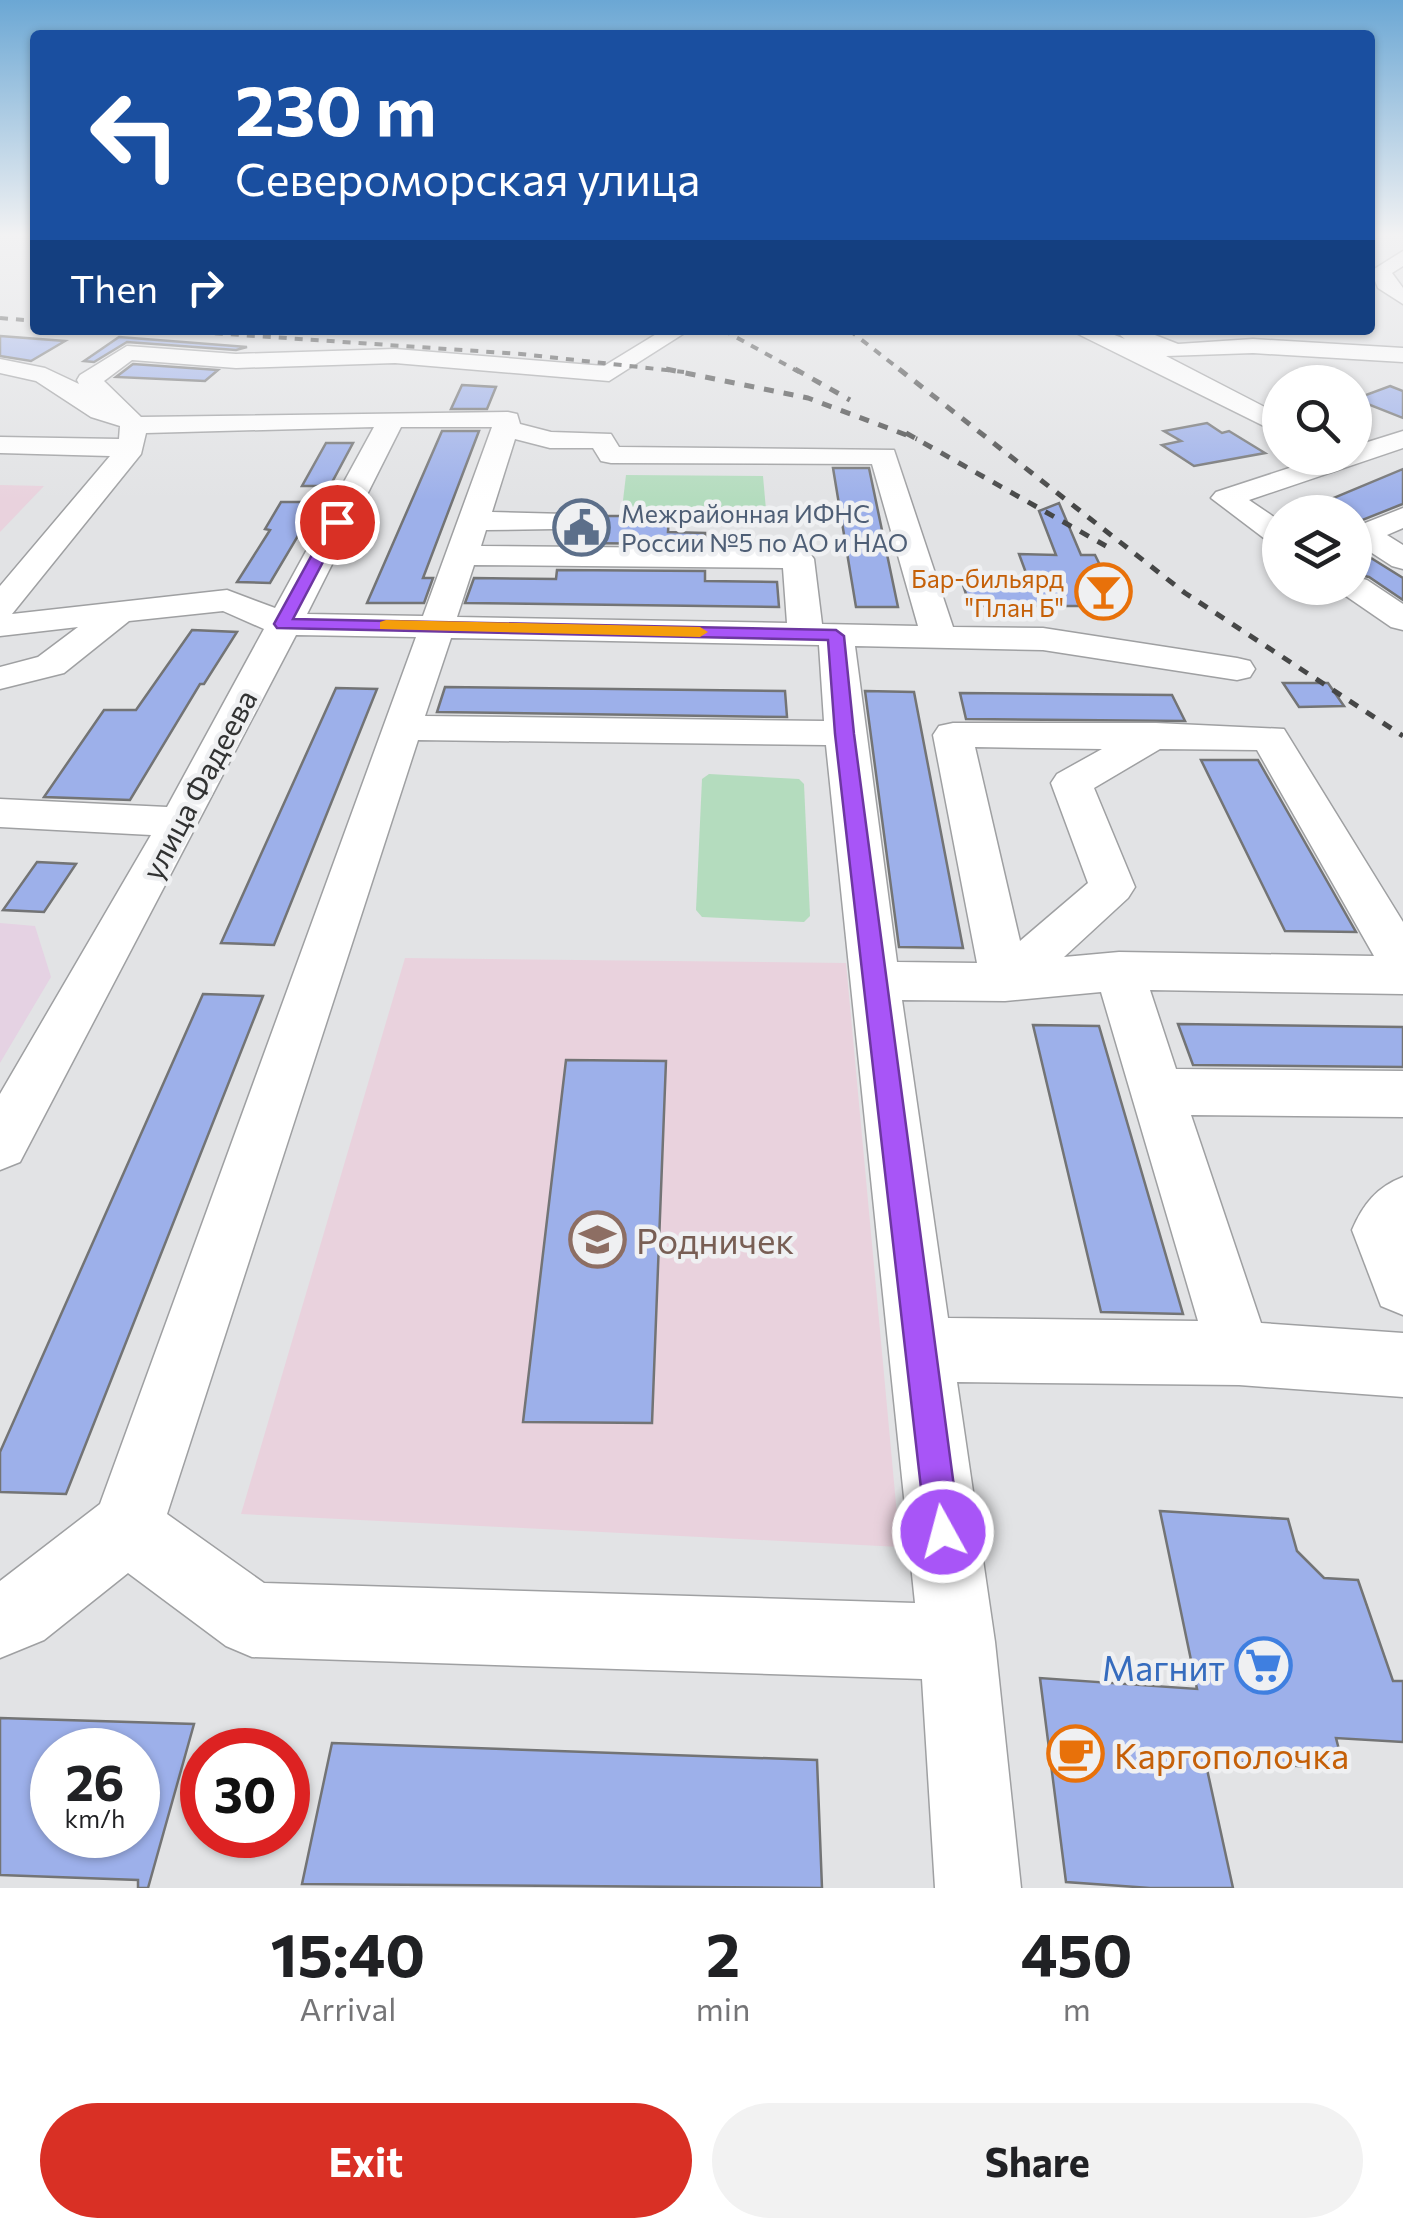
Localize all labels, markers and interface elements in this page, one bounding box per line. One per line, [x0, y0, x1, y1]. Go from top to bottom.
text: 230 m [235, 65, 437, 150]
icon: left [70, 70, 200, 200]
text: Североморская улица [235, 150, 700, 205]
icon: right [178, 260, 233, 315]
text: Then [70, 264, 158, 311]
map controls [1262, 365, 1372, 605]
button: search [1262, 365, 1372, 475]
pin [295, 480, 380, 565]
icon: arrive [310, 495, 365, 550]
button: layers [1262, 495, 1372, 605]
public building icon: Межрайонная ИФНС России №5 по АО и НАО [552, 497, 612, 557]
place label: Межрайонная ИФНС России №5 по АО и НАО [621, 498, 908, 557]
bar icon: Бар-бильярд "План Б" [1073, 562, 1133, 622]
place label: Бар-бильярд "План Б" [911, 563, 1064, 622]
street label: улица Фадеева [132, 683, 264, 885]
school or university icon: Родничек [567, 1209, 627, 1269]
place label: Родничек [636, 1218, 795, 1261]
position arrow [891, 1480, 995, 1584]
supermarket icon: Магнит [1234, 1636, 1294, 1696]
place label: Магнит [1102, 1645, 1225, 1688]
cafe icon: Каргополочка [1045, 1724, 1105, 1784]
speed limit sign: 30 [180, 1728, 310, 1858]
place label: Каргополочка [1114, 1733, 1349, 1776]
text: 26 [65, 1750, 124, 1811]
text: km/h [65, 1803, 125, 1833]
text: 15:40 [271, 1916, 425, 1989]
text: 2 [706, 1916, 740, 1989]
text: 450 [1021, 1916, 1132, 1989]
text: Arrival [299, 1988, 396, 2028]
text: min [696, 1988, 750, 2028]
text: m [1063, 1988, 1091, 2028]
button: Exit [40, 2103, 692, 2218]
button: Share [712, 2103, 1363, 2218]

